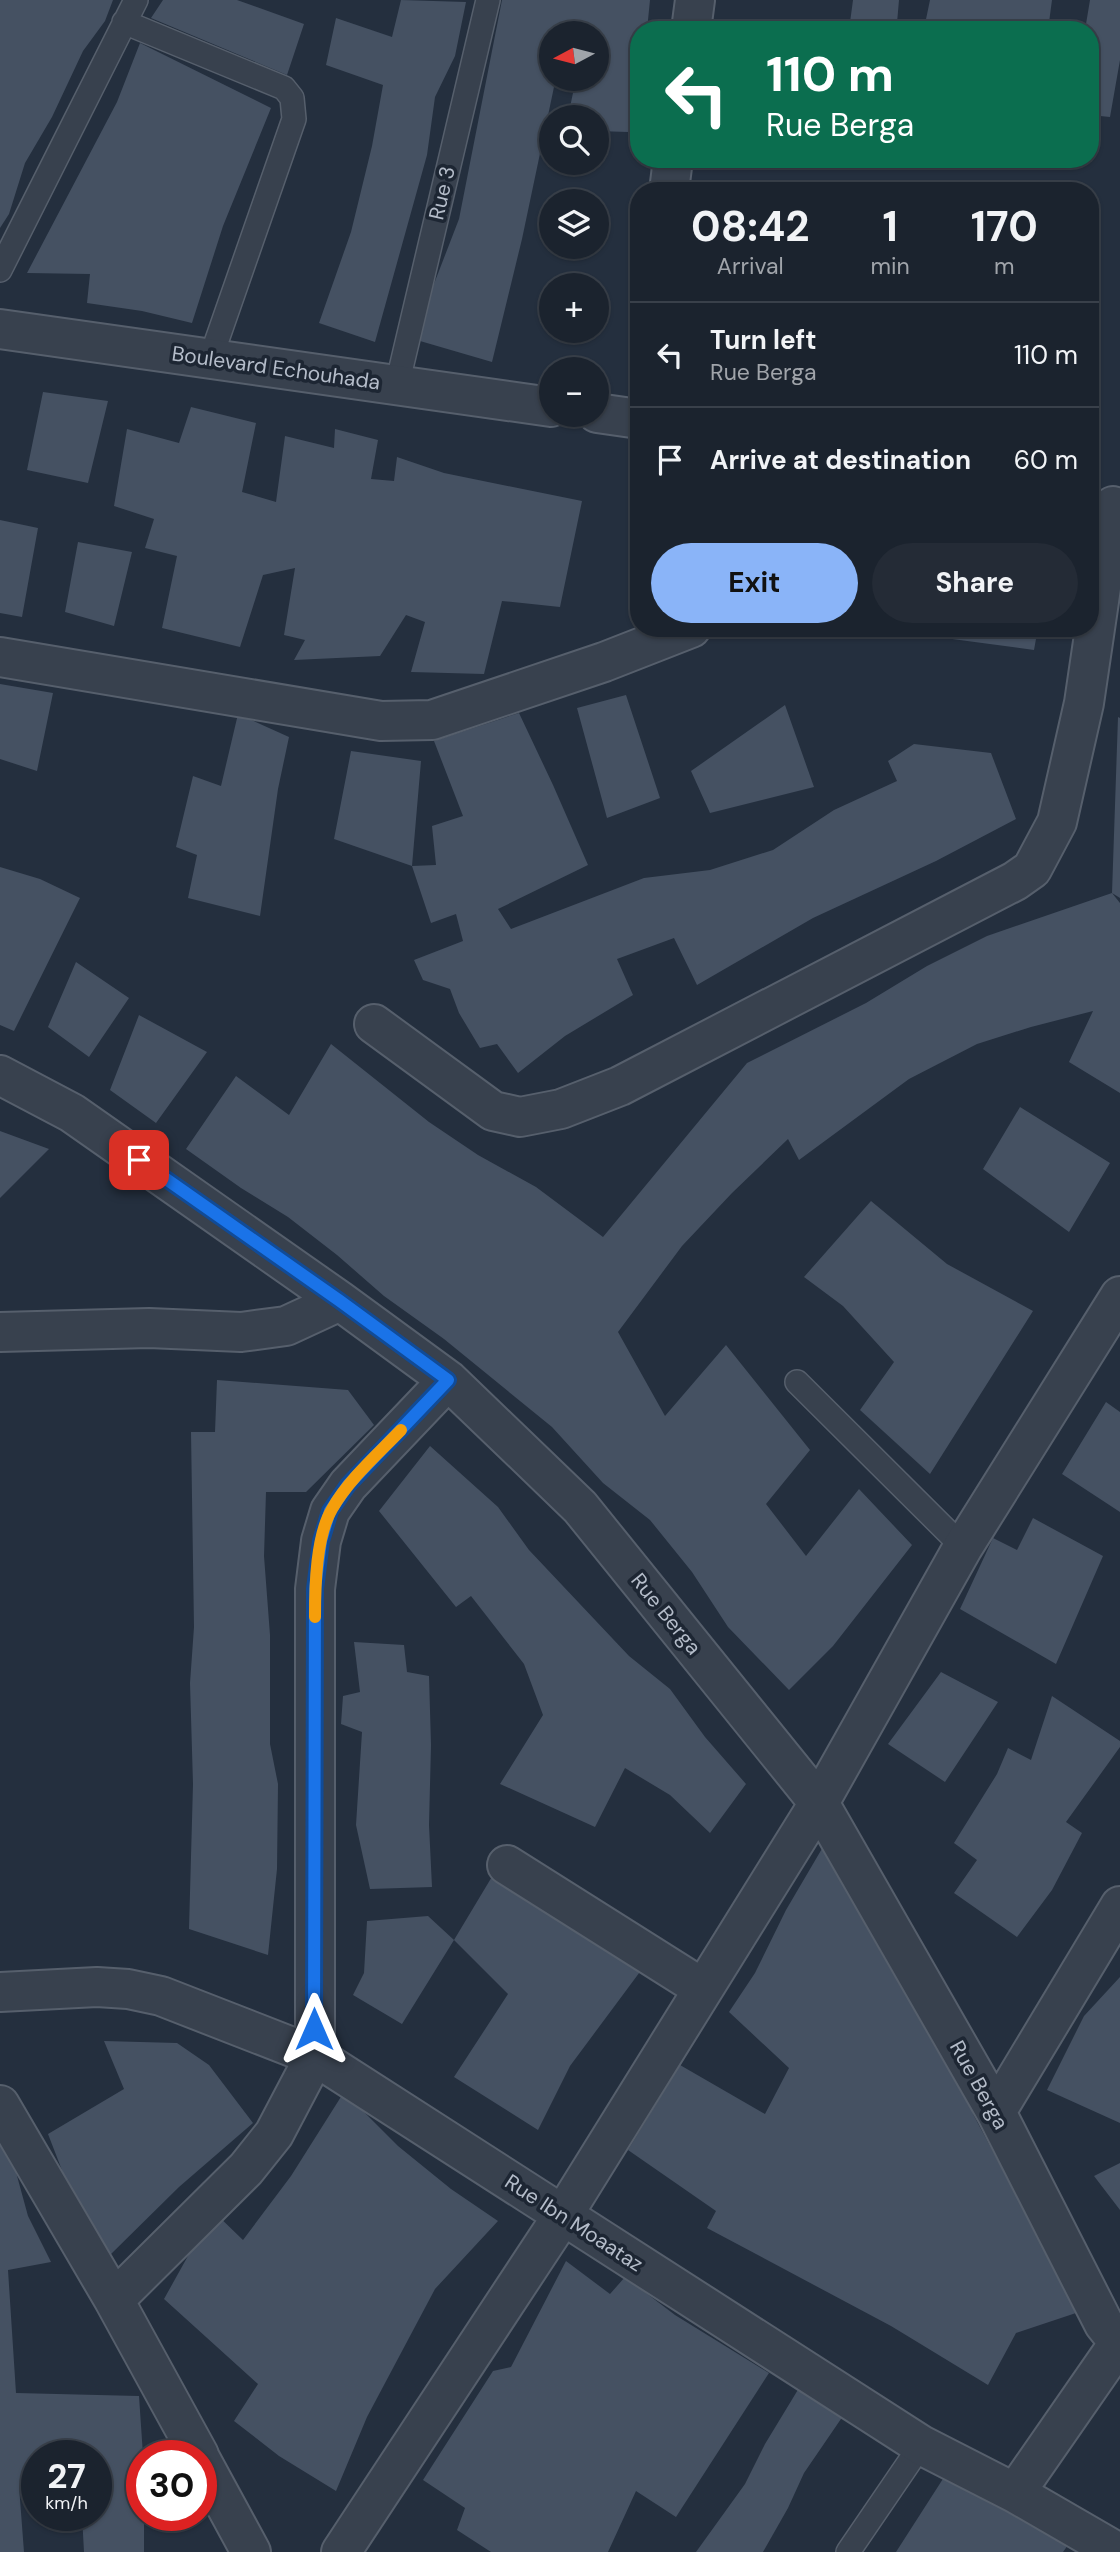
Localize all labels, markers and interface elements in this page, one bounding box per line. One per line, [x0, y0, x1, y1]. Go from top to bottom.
north arrow [539, 21, 609, 91]
map controls [539, 21, 609, 427]
text: 110 m [766, 42, 894, 106]
icon: left [651, 49, 742, 140]
text: Rue Berga [766, 104, 914, 146]
button: search [539, 105, 609, 175]
street label: Rue 3 [422, 163, 462, 223]
button: layers [539, 189, 609, 259]
text: 08:42 [691, 199, 809, 254]
text: 1 [882, 199, 898, 254]
text: 170 [971, 199, 1038, 254]
text: Arrival [717, 251, 784, 281]
text: min [870, 251, 910, 281]
text: m [994, 251, 1015, 281]
button: + [539, 273, 609, 343]
text: Turn left [710, 323, 817, 357]
icon: left [651, 336, 689, 374]
text: 110 m [1014, 338, 1078, 372]
street label: Boulevard Echouhada [170, 340, 382, 396]
button: − [539, 357, 609, 427]
text: Rue Berga [710, 357, 817, 387]
icon: arrive [651, 441, 689, 479]
text: Arrive at destination [710, 443, 971, 477]
text: 60 m [1014, 443, 1078, 477]
button: Exit [651, 543, 858, 623]
button: Share [872, 543, 1078, 623]
pin [109, 1130, 169, 1190]
icon: arrive [120, 1141, 158, 1179]
street label: Rue Berga [625, 1567, 707, 1661]
position arrow [277, 1992, 351, 2066]
street label: Rue Berga [943, 2036, 1015, 2134]
street label: Rue Ibn Moaataz [499, 2168, 649, 2278]
speed limit sign: 30 [126, 2440, 217, 2531]
text: 27 [47, 2453, 86, 2499]
text: km/h [45, 2491, 88, 2515]

